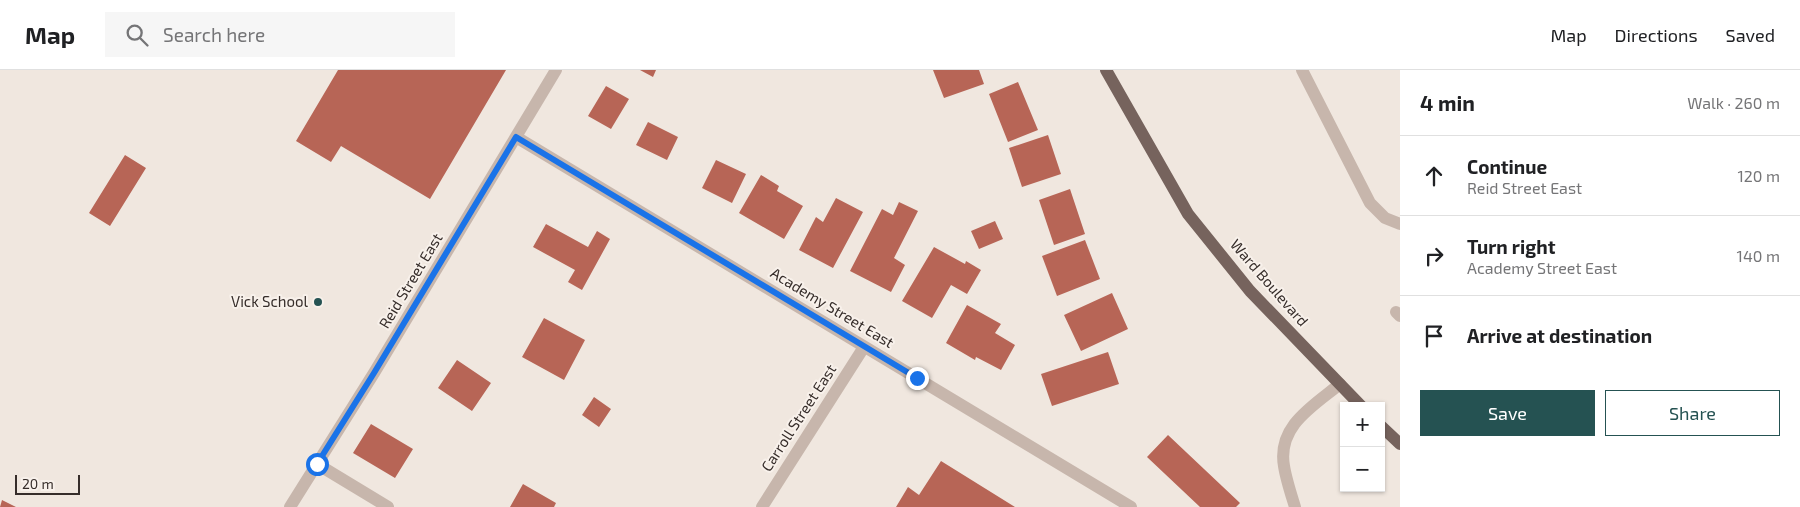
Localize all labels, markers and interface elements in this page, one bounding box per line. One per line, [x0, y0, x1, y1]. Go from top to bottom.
search box [105, 12, 455, 57]
text: Map [25, 20, 75, 49]
icon: search [123, 21, 151, 49]
text: Search here [163, 23, 265, 46]
text: Map [1550, 24, 1587, 46]
text: Directions [1615, 24, 1698, 46]
text: Saved [1726, 24, 1775, 46]
text: 4 min [1420, 90, 1475, 115]
text: Walk · 260 m [1687, 93, 1780, 112]
text: Continue [1467, 155, 1547, 178]
icon: ahead [1420, 162, 1448, 190]
text: 120 m [1737, 166, 1780, 185]
text: Reid Street East [1467, 178, 1582, 197]
street label: Reid Street East [375, 229, 446, 331]
street label: Ward Boulevard [1227, 235, 1312, 330]
text: Turn right [1467, 235, 1555, 258]
icon: right [1420, 242, 1448, 270]
text: 140 m [1737, 246, 1780, 265]
text: Academy Street East [1467, 258, 1617, 277]
street label: Academy Street East [768, 263, 898, 351]
place label: Vick School [231, 292, 309, 310]
marker: Vick School [312, 296, 324, 308]
icon: arrive [1420, 322, 1448, 350]
text: Arrive at destination [1467, 324, 1652, 347]
street label: Carroll Street East [757, 360, 840, 474]
route end [906, 367, 929, 390]
button: Save [1420, 390, 1595, 436]
button: Share [1605, 390, 1780, 436]
map controls [1340, 402, 1385, 492]
button: + [1340, 402, 1385, 447]
button: − [1340, 447, 1385, 492]
route start [306, 453, 329, 476]
scale bar [15, 472, 80, 495]
text: 20 m [22, 475, 54, 492]

